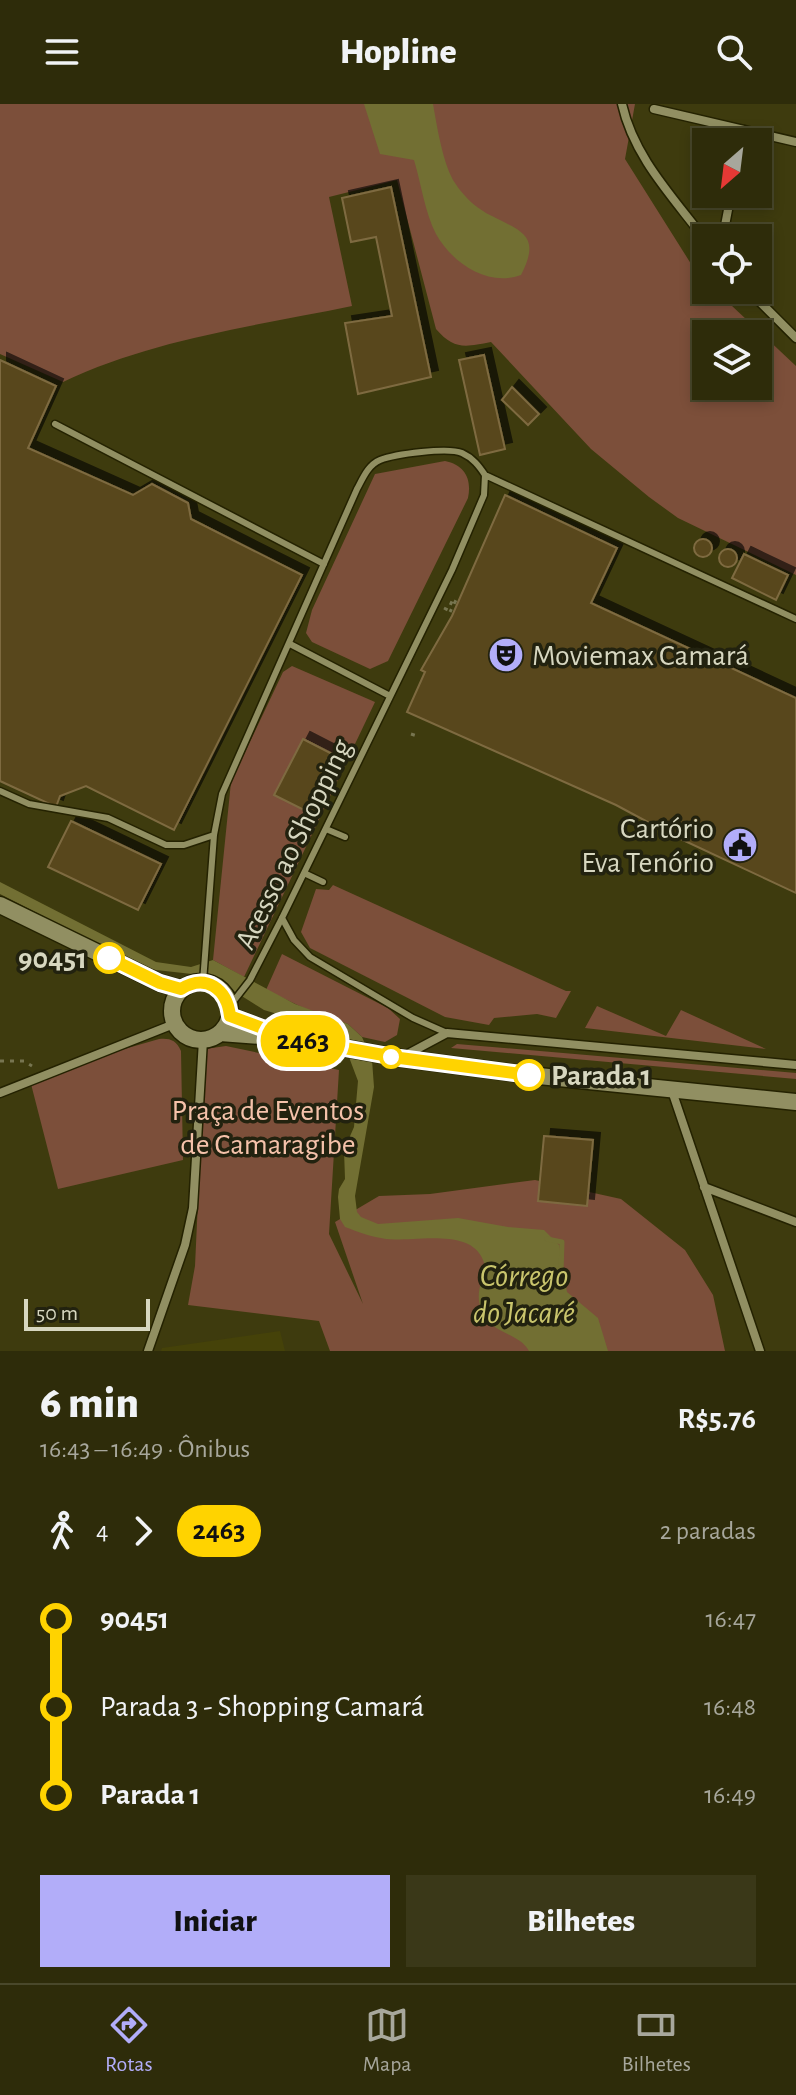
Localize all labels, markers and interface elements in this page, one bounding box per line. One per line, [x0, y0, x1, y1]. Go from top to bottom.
icon: menu [40, 30, 84, 74]
icon: search [712, 30, 756, 74]
text: Hopline [339, 34, 457, 70]
north arrow [692, 128, 772, 208]
map controls [692, 128, 772, 400]
button: locate [692, 224, 772, 304]
button: layers [692, 320, 772, 400]
theatre icon: Moviemax Camará [487, 636, 525, 674]
place label: Moviemax Camará [532, 641, 749, 671]
street label: Acesso ao Shopping [230, 734, 358, 954]
place label: Cartório Eva Tenório [581, 814, 714, 878]
public building icon: Cartório Eva Tenório [721, 826, 759, 864]
marker: 90451 [94, 943, 124, 973]
place label: 90451 [18, 944, 87, 974]
line badge: 2463 [247, 1015, 359, 1067]
text: 2463 [277, 1027, 329, 1055]
unlabelled marker [380, 1046, 402, 1068]
marker: Parada 1 [514, 1060, 544, 1090]
place label: Parada 1 [551, 1061, 651, 1091]
park label: Praça de Eventos de Camaragibe [172, 1096, 364, 1160]
water label: Córrego do Jacaré [473, 1260, 575, 1329]
scale bar [24, 1295, 150, 1331]
text: 50 m [36, 1302, 78, 1324]
text: 6 min [40, 1382, 139, 1426]
text: R$5.76 [678, 1404, 756, 1434]
text: 16:43 – 16:49 · Ônibus [40, 1436, 250, 1462]
icon: walk [40, 1509, 84, 1553]
icon: forward [121, 1509, 165, 1553]
text: 2463 [193, 1517, 245, 1545]
text: 4 [96, 1518, 109, 1544]
text: 2 paradas [660, 1518, 756, 1544]
text: 90451 [100, 1604, 169, 1634]
text: 16:47 [706, 1606, 756, 1632]
text: Parada 3 - Shopping Camará [100, 1692, 424, 1722]
text: 16:48 [704, 1694, 756, 1720]
text: Parada 1 [100, 1780, 200, 1810]
text: 16:49 [704, 1782, 756, 1808]
button: Iniciar [40, 1875, 390, 1967]
button: Bilhetes [406, 1875, 756, 1967]
tab: Rotas [105, 2003, 153, 2077]
tab: Mapa [363, 2003, 412, 2077]
tab: Bilhetes [622, 2003, 691, 2077]

